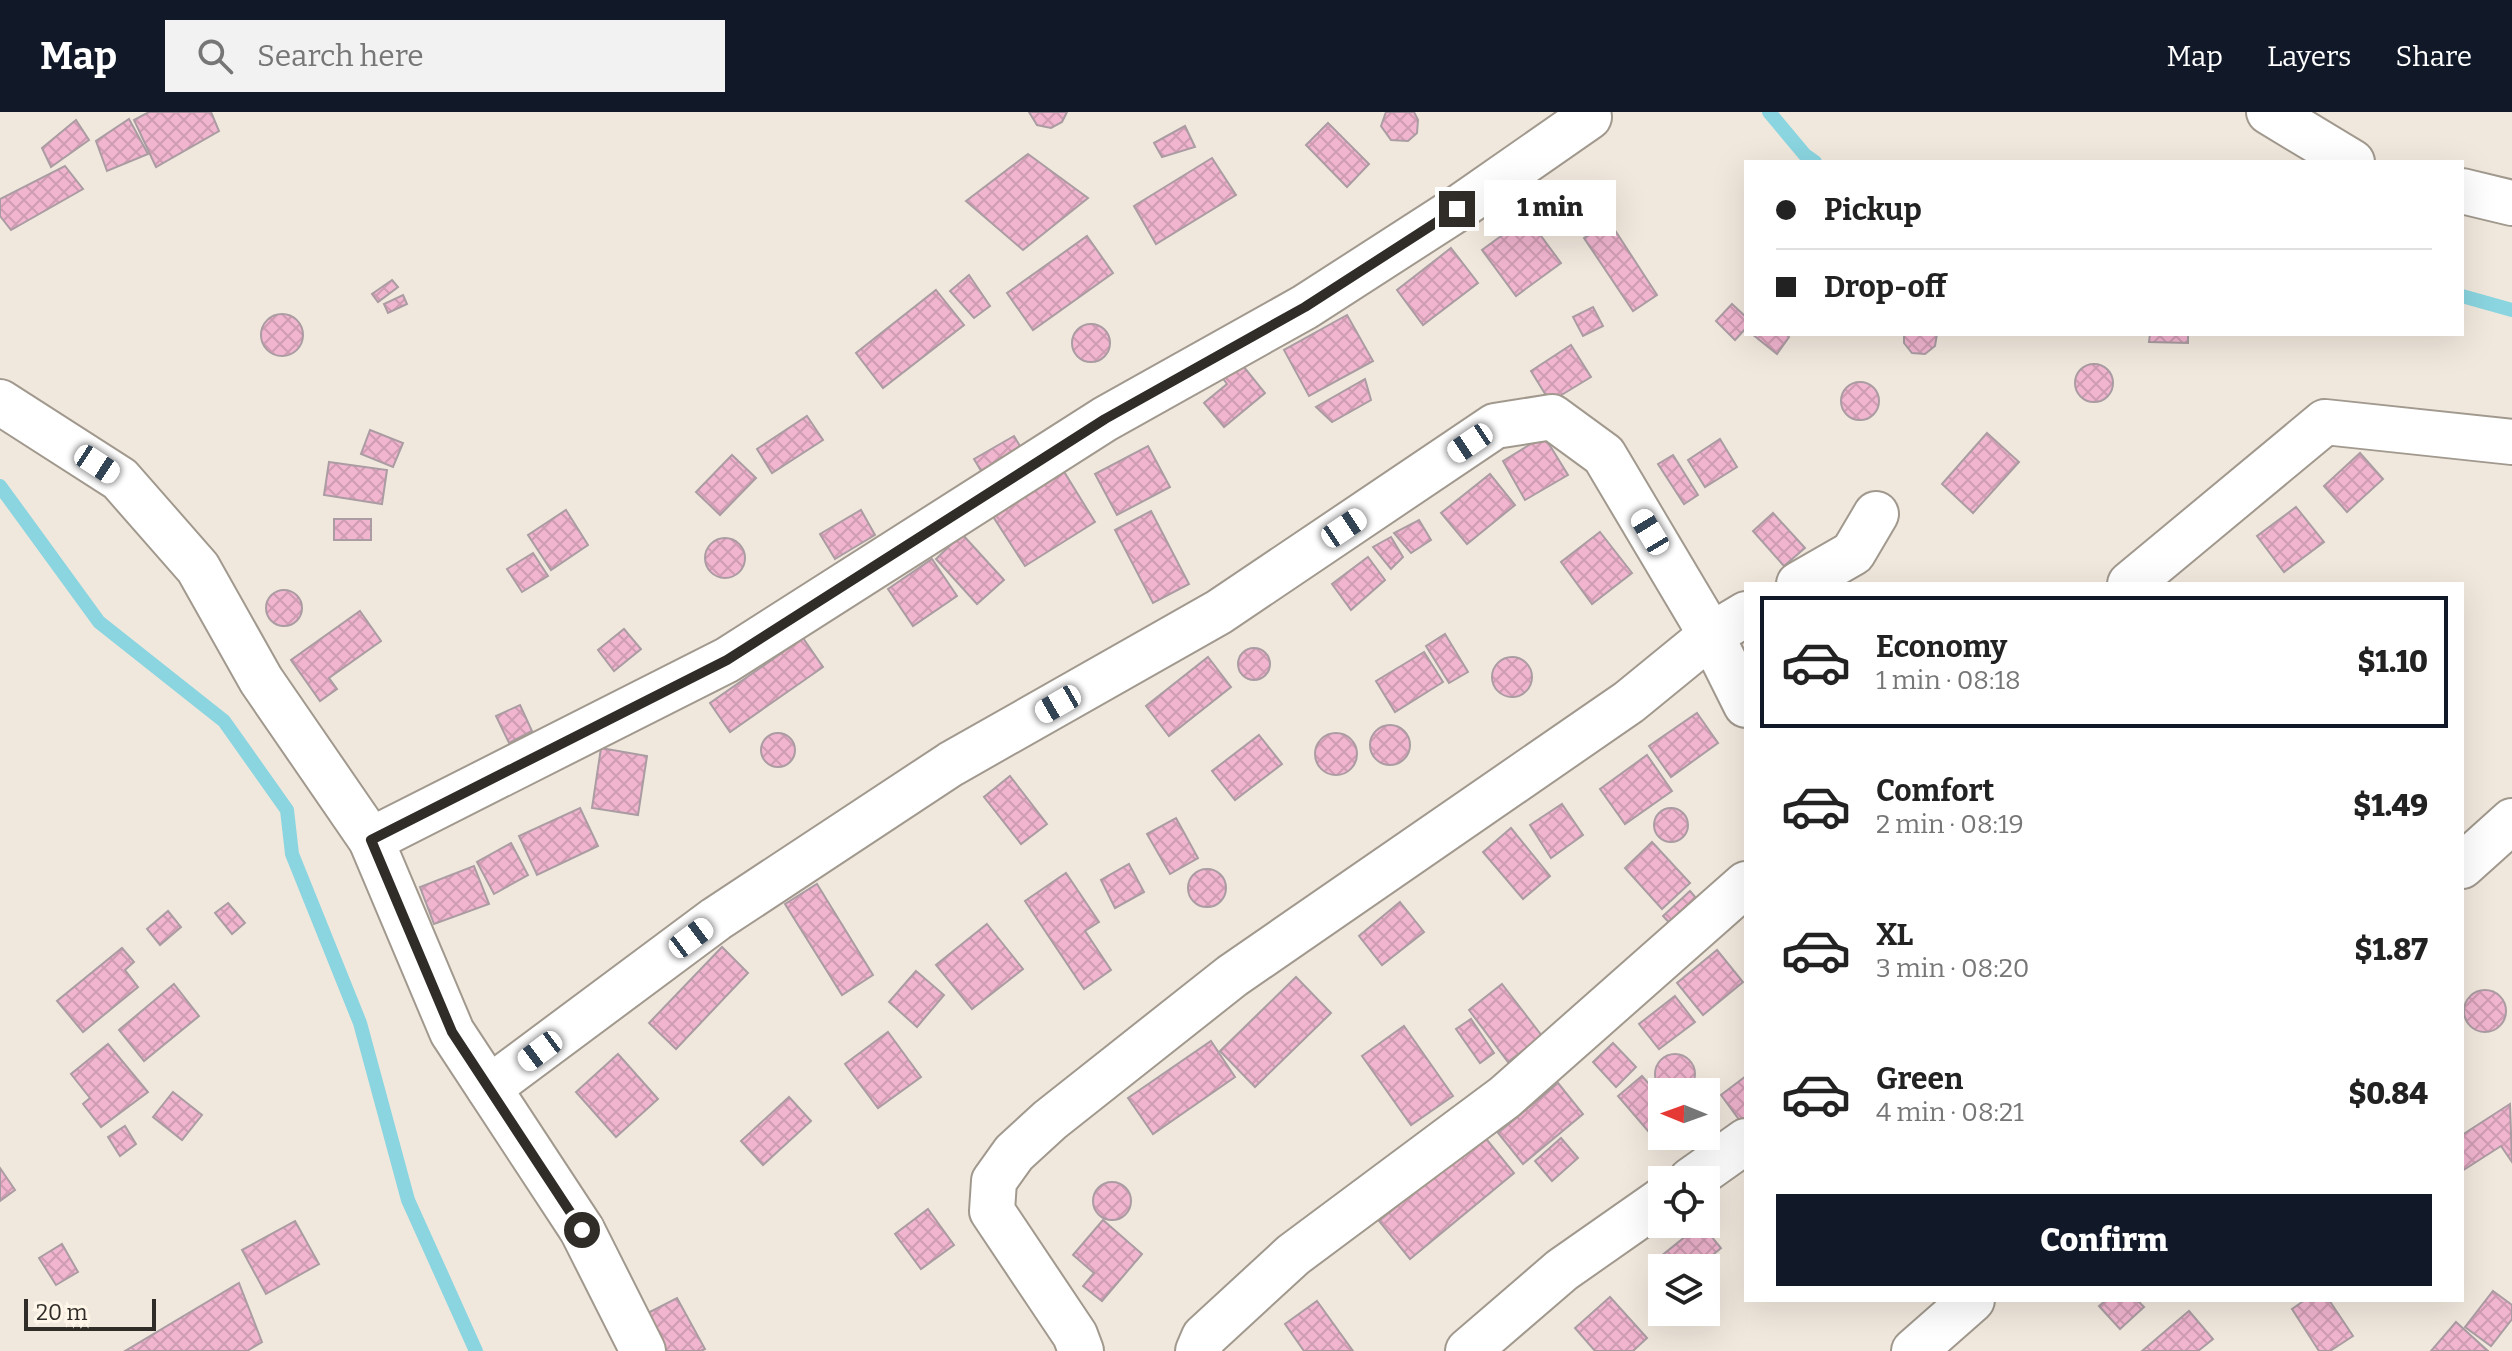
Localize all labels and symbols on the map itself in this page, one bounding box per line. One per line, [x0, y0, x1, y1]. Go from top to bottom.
callout: 1 min [1485, 181, 1617, 237]
route end [1439, 191, 1475, 227]
car [1443, 420, 1497, 466]
car [70, 441, 124, 487]
car [1317, 505, 1371, 551]
car [1627, 505, 1673, 559]
car [1031, 682, 1085, 726]
car [665, 914, 717, 962]
car [514, 1027, 566, 1075]
north arrow [1648, 1078, 1720, 1150]
route start [564, 1212, 600, 1248]
scale bar [24, 1295, 156, 1331]

